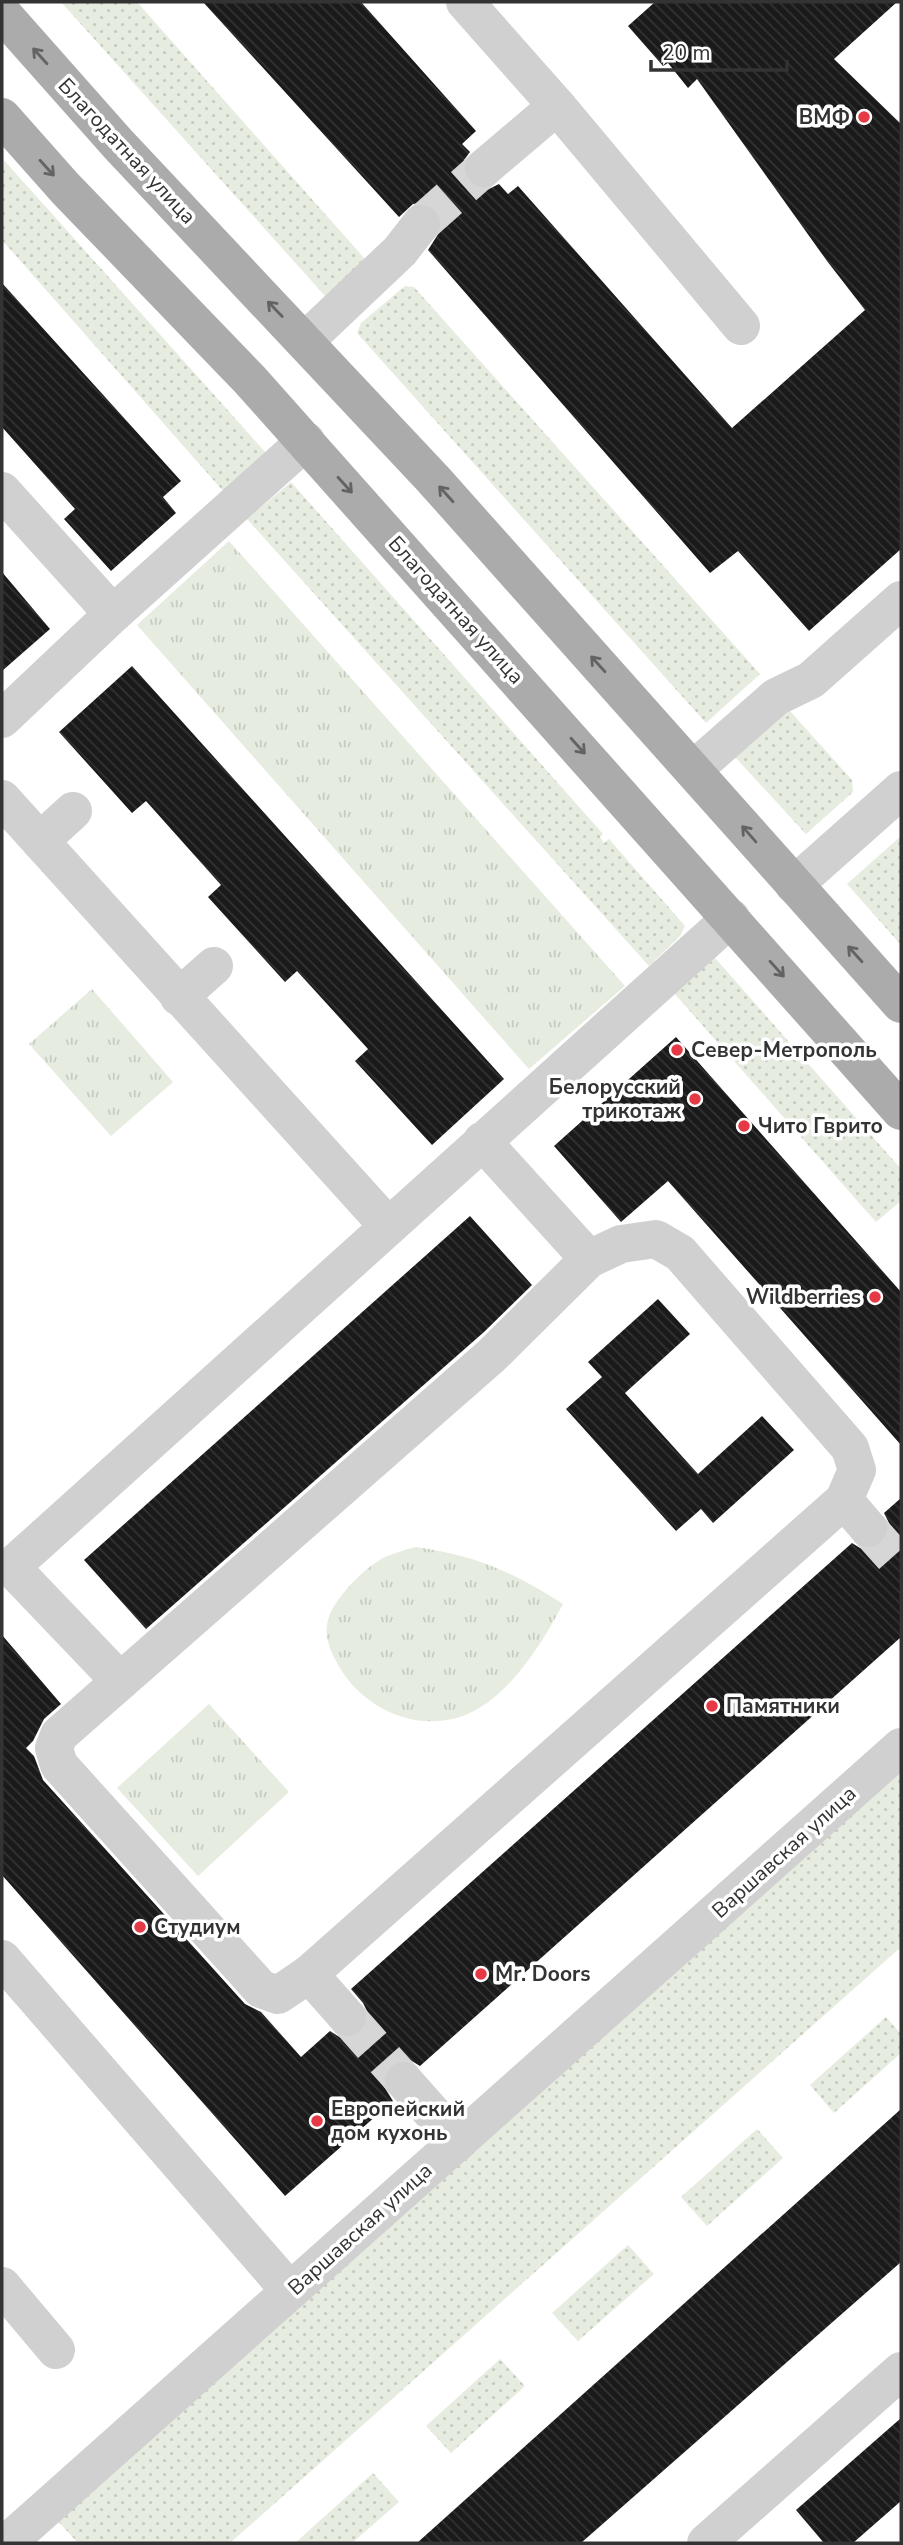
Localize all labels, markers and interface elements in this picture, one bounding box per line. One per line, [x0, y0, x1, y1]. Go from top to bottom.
scale bar [651, 28, 788, 72]
text: 20 m [662, 39, 711, 67]
one-way arrow [32, 48, 49, 65]
street label: Благодатная улица [52, 72, 202, 230]
place label: ВМФ [799, 103, 850, 131]
marker: ВМФ [856, 109, 872, 125]
one-way arrow [39, 159, 55, 177]
one-way arrow [267, 300, 283, 318]
one-way arrow [337, 476, 353, 494]
one-way arrow [438, 485, 454, 503]
street label: Благодатная улица [382, 530, 530, 690]
one-way arrow [590, 655, 606, 673]
one-way arrow [570, 737, 586, 755]
one-way arrow [741, 825, 757, 843]
one-way arrow [847, 946, 864, 963]
one-way arrow [769, 960, 785, 978]
place label: Север-Метрополь [691, 1036, 877, 1064]
marker: Север-Метрополь [669, 1042, 685, 1058]
place label: Белорусский трикотаж [549, 1073, 682, 1125]
marker: Белорусский трикотаж [687, 1091, 703, 1107]
place label: Чито Гврито [758, 1112, 883, 1140]
marker: Чито Гврито [736, 1118, 752, 1134]
place label: Wildberries [746, 1283, 861, 1311]
marker: Wildberries [867, 1289, 883, 1305]
place label: Памятники [726, 1692, 840, 1720]
marker: Памятники [704, 1698, 720, 1714]
street label: Варшавская улица [706, 1780, 862, 1924]
place label: Студиум [154, 1913, 241, 1941]
marker: Студиум [132, 1919, 148, 1935]
place label: Mr. Doors [495, 1960, 590, 1988]
marker: Mr. Doors [473, 1966, 489, 1982]
place label: Европейский дом кухонь [331, 2095, 465, 2147]
marker: Европейский дом кухонь [309, 2113, 325, 2129]
street label: Варшавская улица [282, 2157, 438, 2301]

